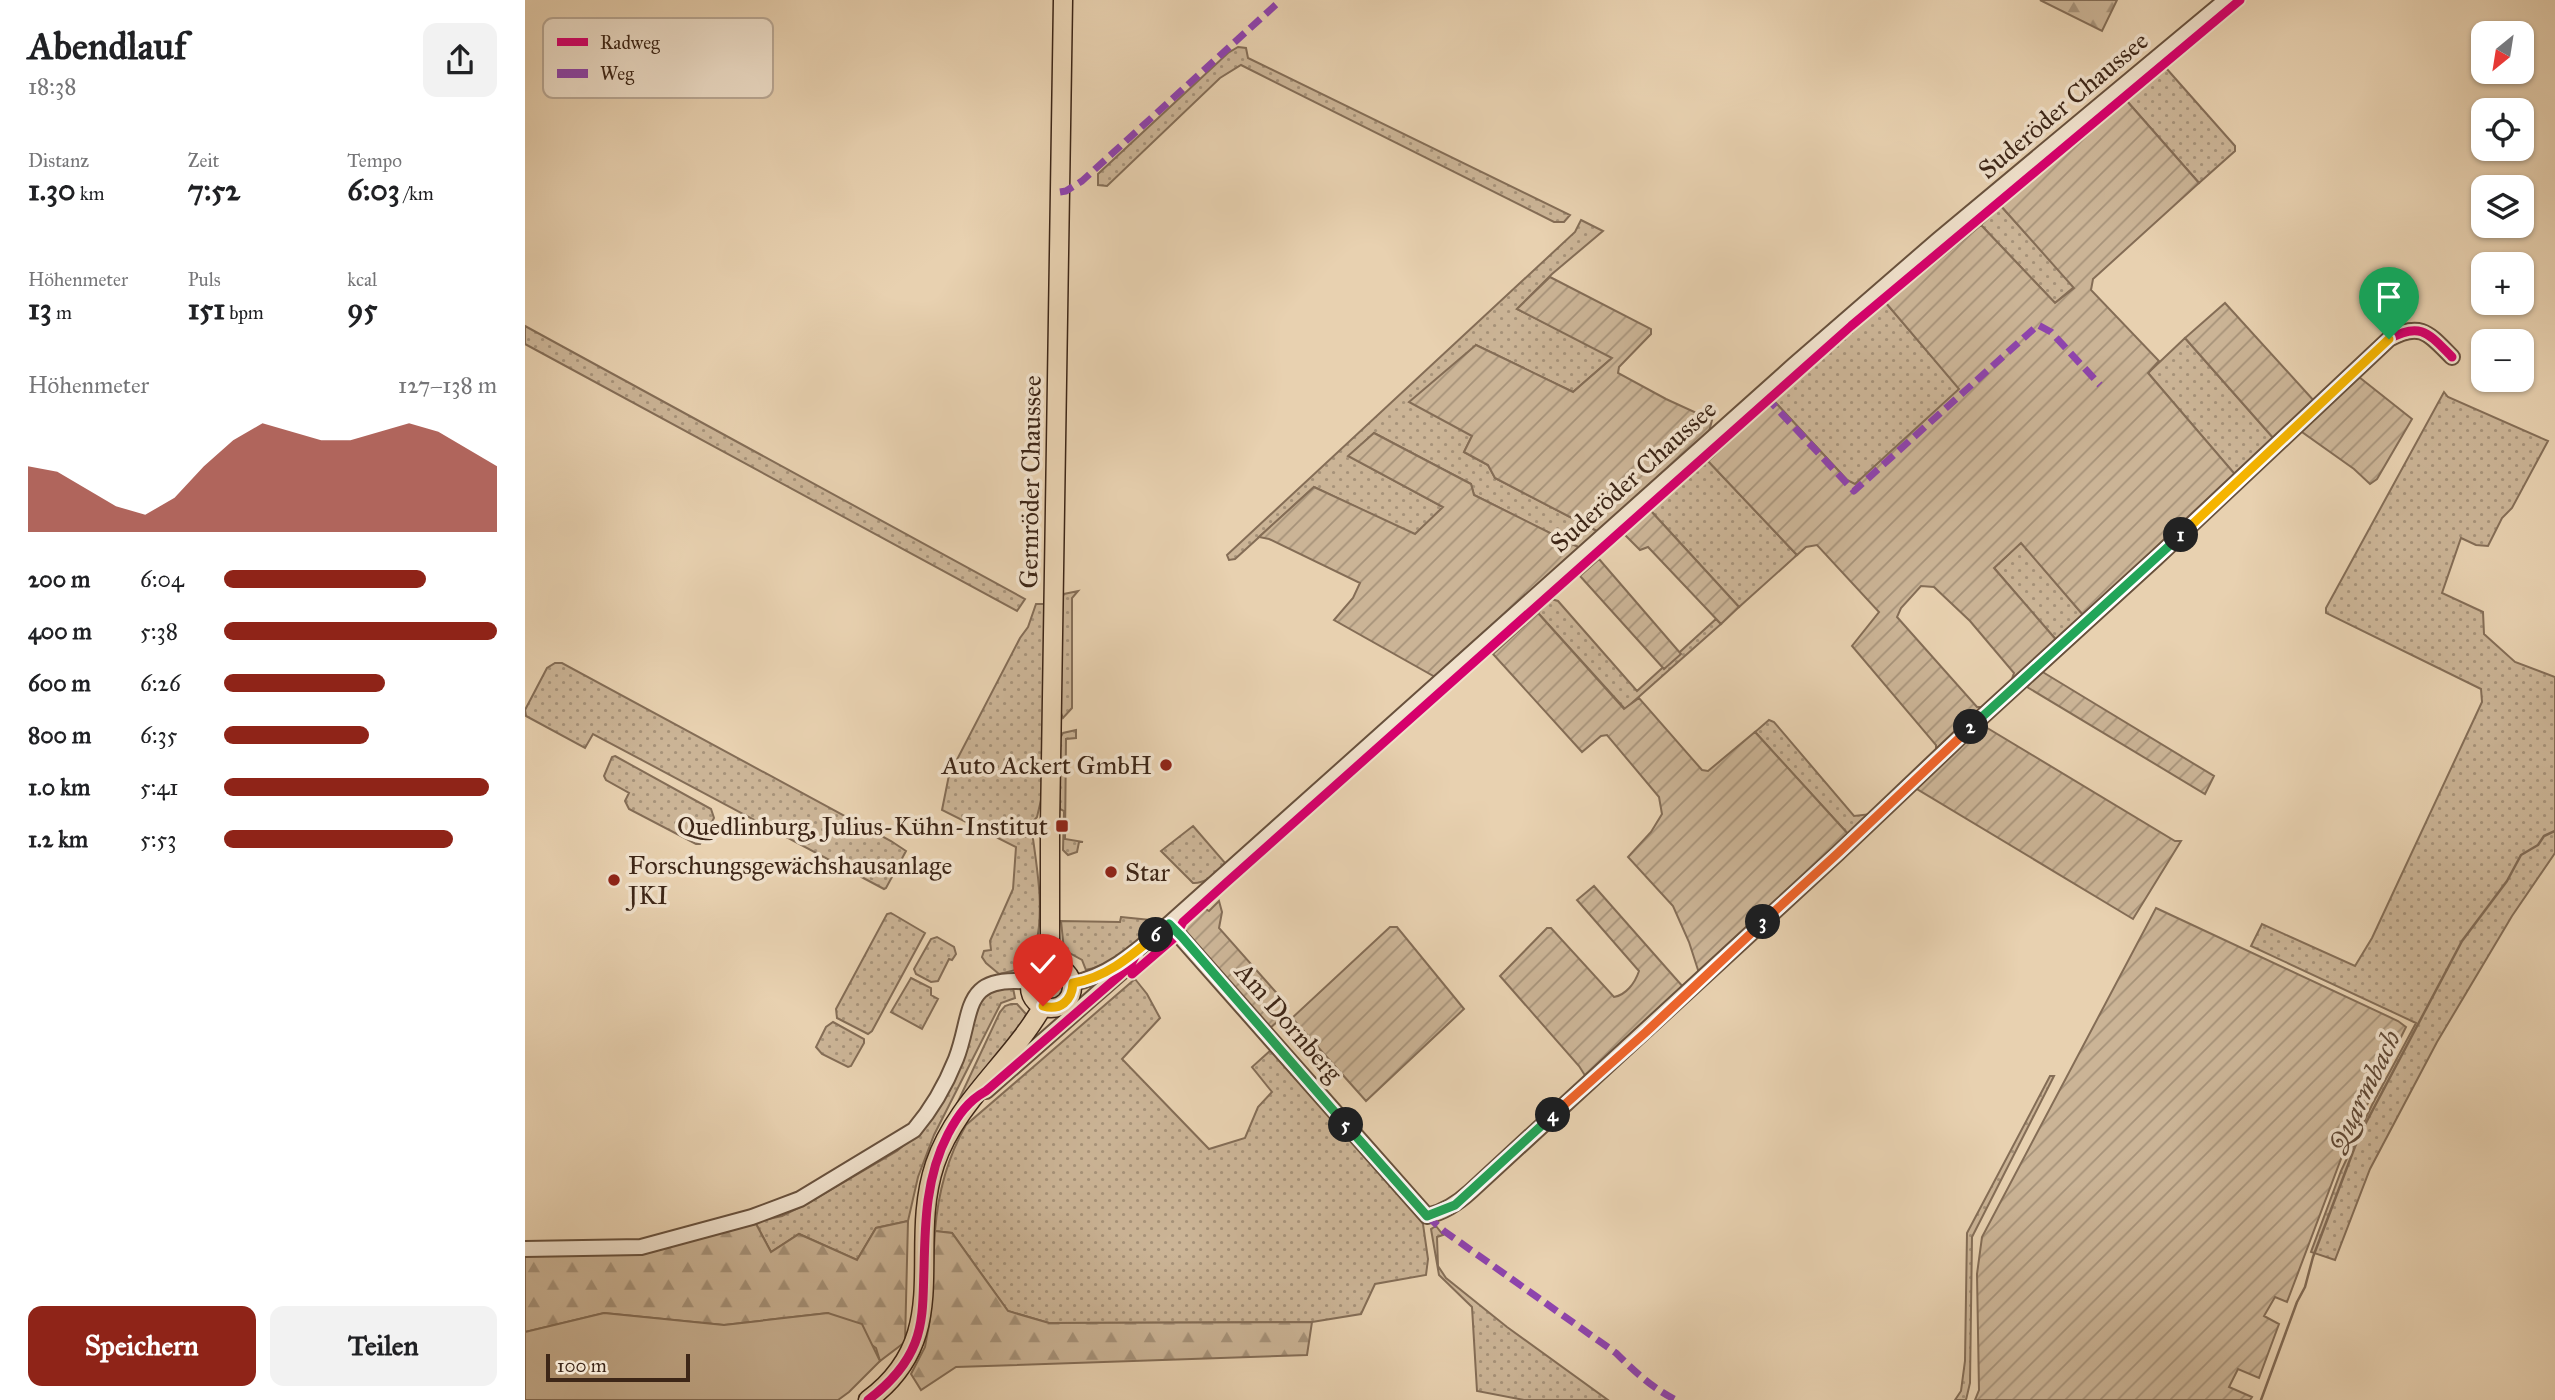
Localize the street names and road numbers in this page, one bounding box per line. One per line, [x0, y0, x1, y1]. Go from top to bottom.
street label: Suderöder Chaussee [1971, 24, 2155, 186]
street label: Gernröder Chaussee [1012, 375, 1048, 589]
street label: Suderöder Chaussee [1543, 393, 1723, 559]
street label: Am Dornberg [1228, 955, 1350, 1089]

